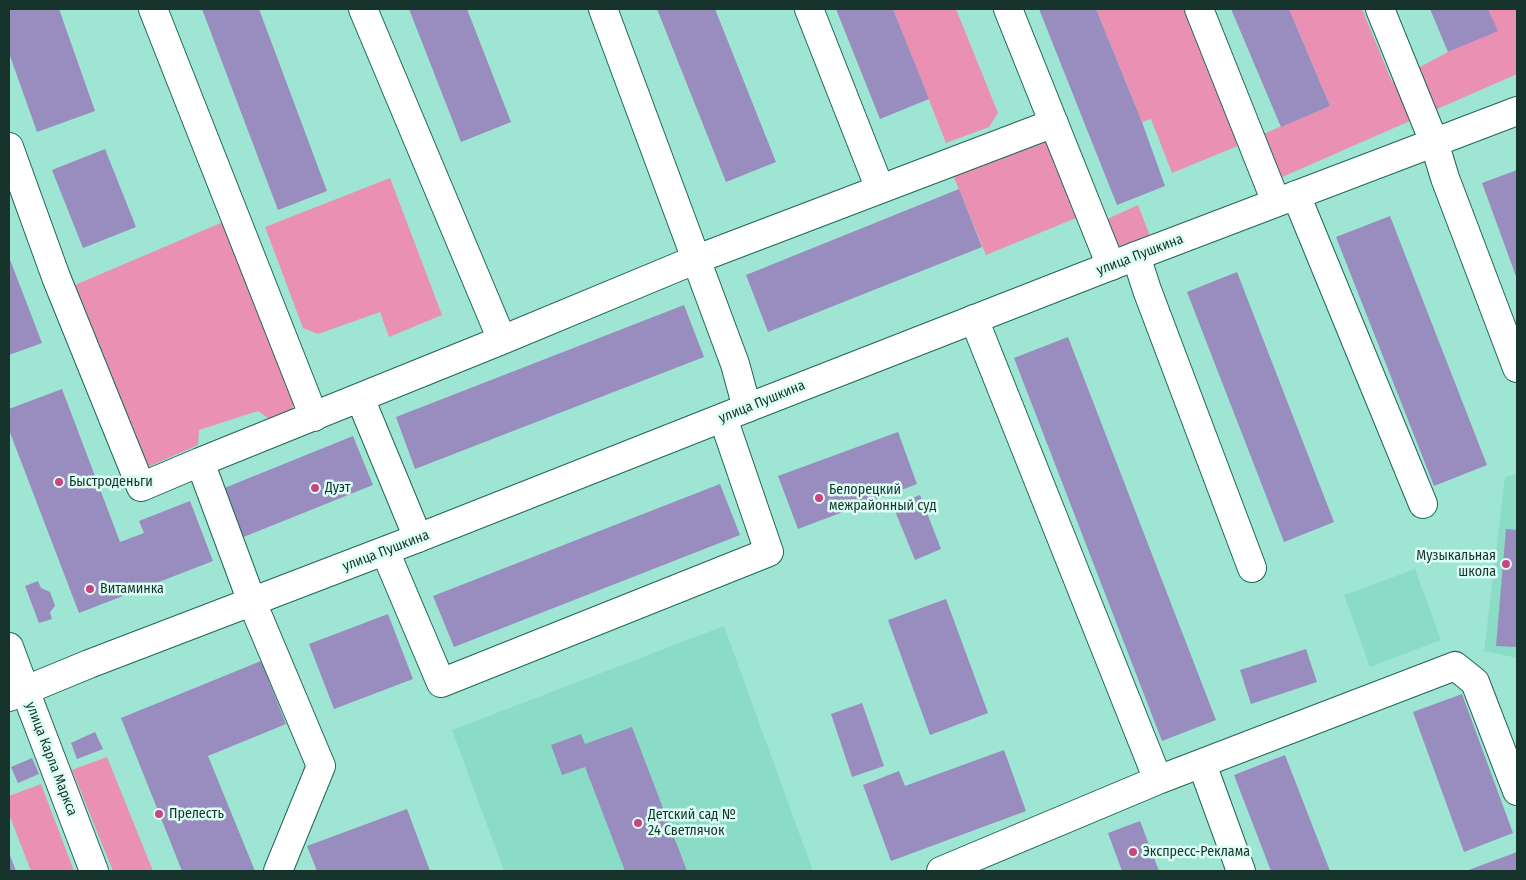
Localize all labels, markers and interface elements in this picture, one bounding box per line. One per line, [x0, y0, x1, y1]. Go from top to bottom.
street label: улица Пушкина [1094, 231, 1186, 279]
street label: улица Пушкина [716, 377, 808, 427]
place label: Быстроденьги [69, 474, 153, 490]
marker: Быстроденьги [53, 476, 65, 488]
place label: Дуэт [325, 480, 350, 496]
marker: Дуэт [309, 482, 321, 494]
place label: Белорецкий межрайонный суд [829, 482, 937, 514]
marker: Белорецкий межрайонный суд [813, 492, 825, 504]
street label: улица Пушкина [340, 527, 432, 575]
place label: Музыкальная школа [1416, 548, 1496, 580]
marker: Музыкальная школа [1500, 558, 1512, 570]
place label: Витаминка [100, 581, 164, 597]
marker: Витаминка [84, 583, 96, 595]
street label: улица Карла Маркса [22, 700, 80, 818]
place label: Прелесть [169, 806, 224, 822]
place label: Детский сад № 24 Светлячок [648, 807, 736, 840]
marker: Прелесть [153, 808, 165, 820]
marker: Детский сад № 24 Светлячок [632, 817, 644, 829]
place label: Экспресс-Реклама [1143, 844, 1250, 860]
marker: Экспресс-Реклама [1127, 846, 1139, 858]

